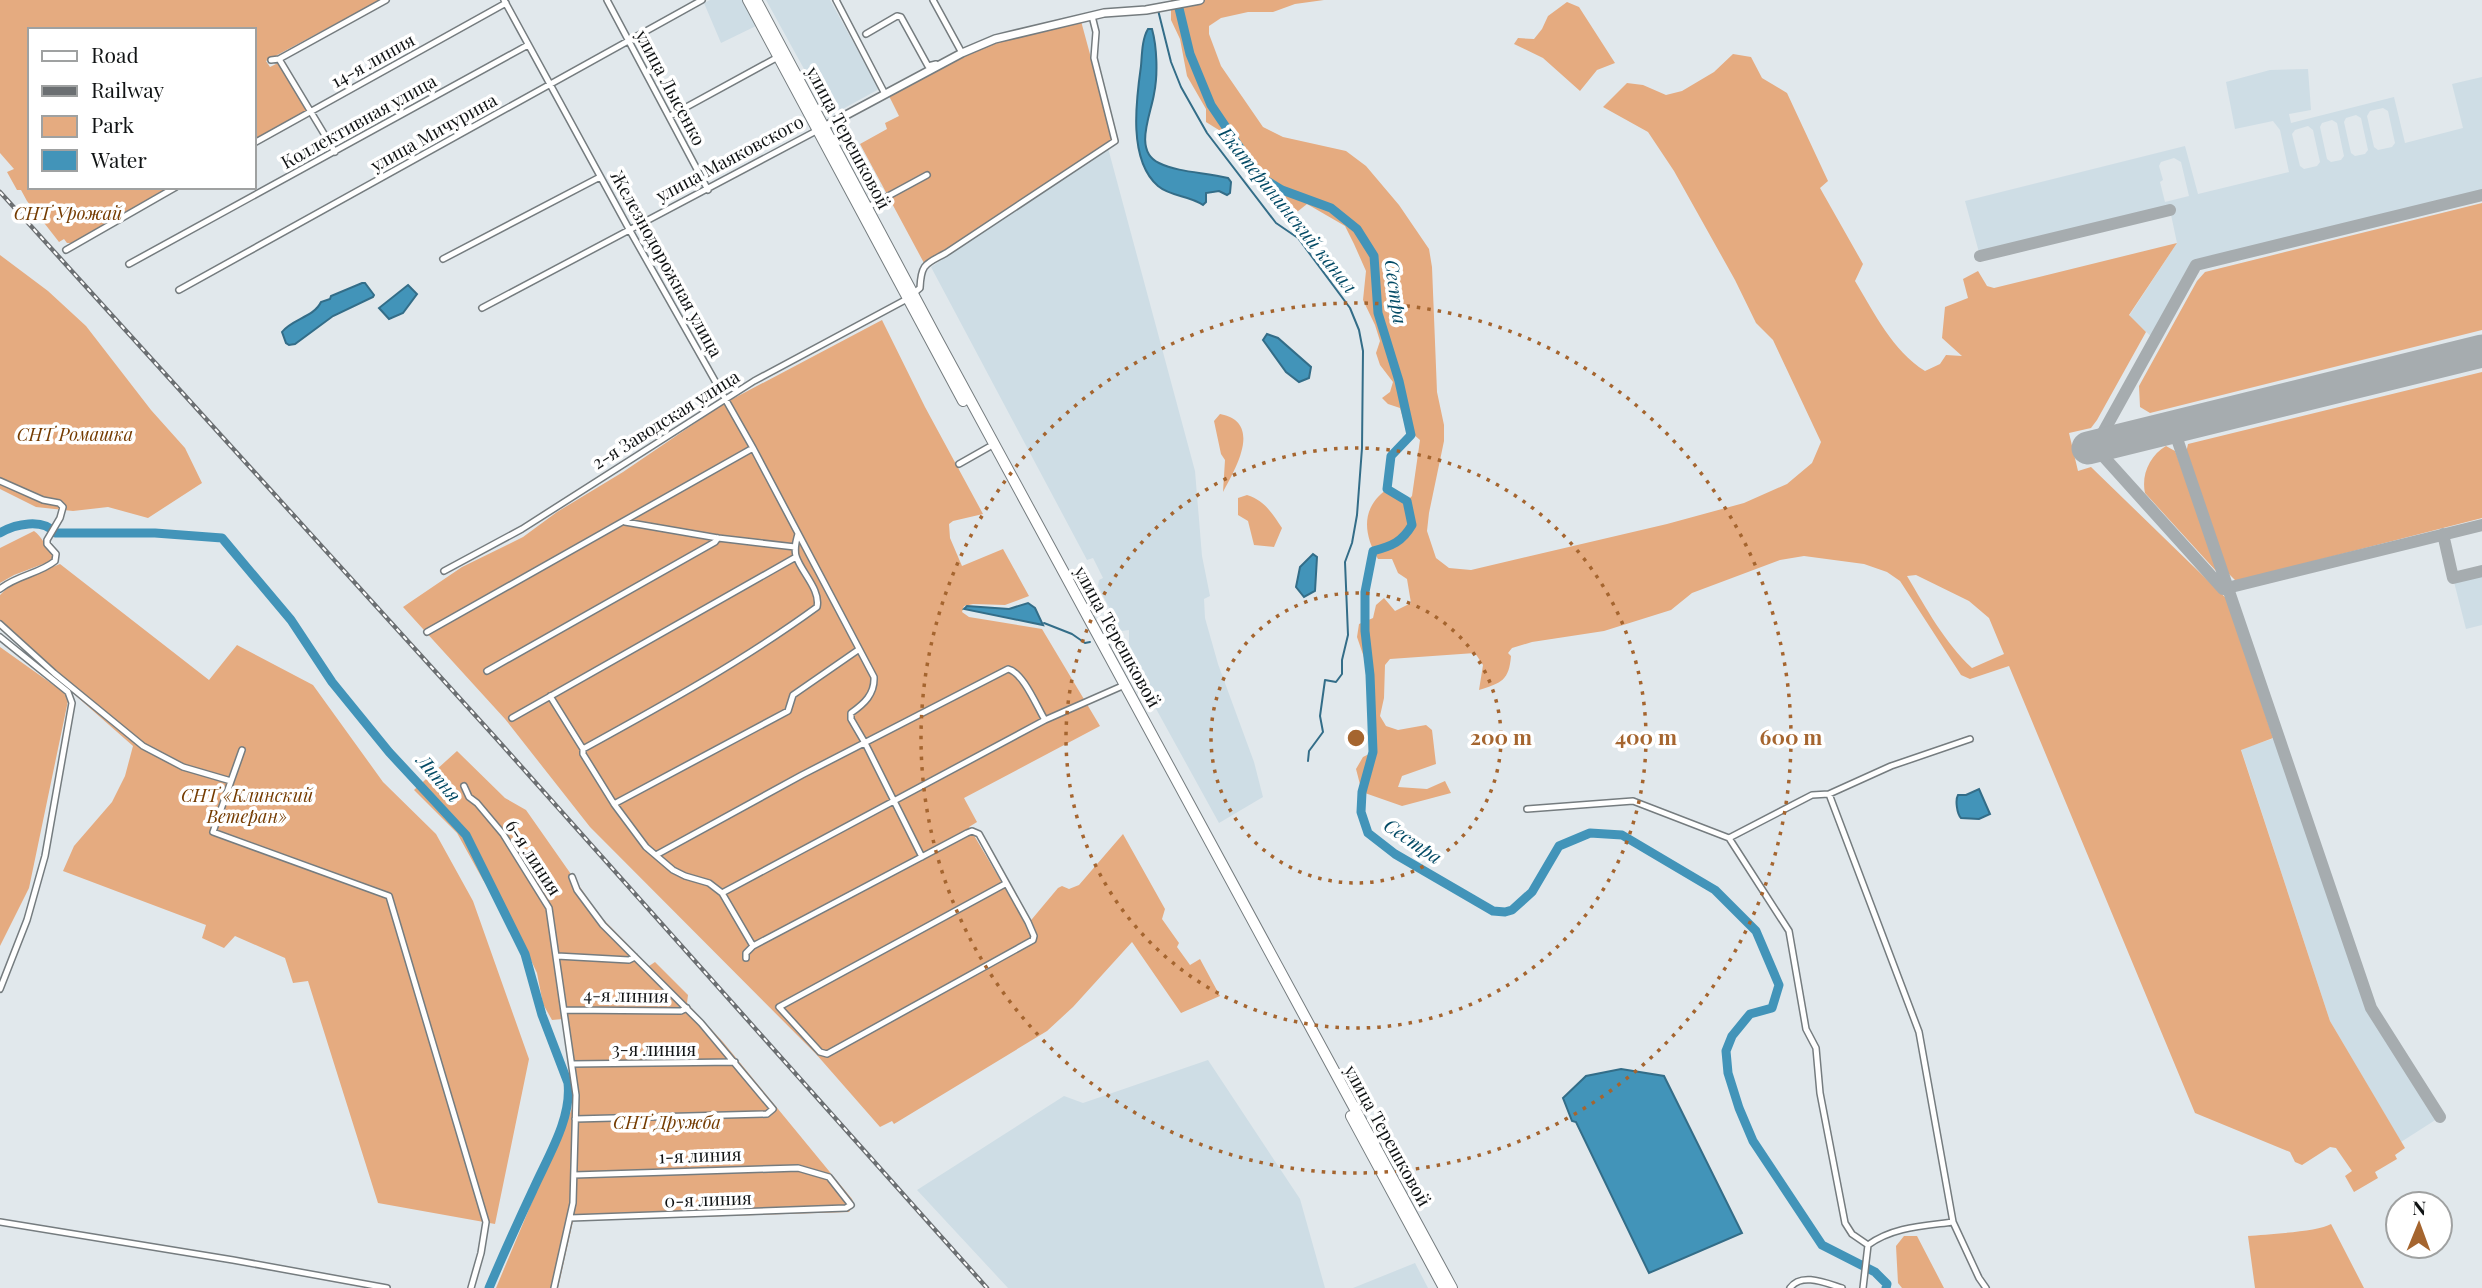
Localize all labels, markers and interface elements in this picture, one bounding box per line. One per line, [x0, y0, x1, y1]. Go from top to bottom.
street label: улица Лысенко [630, 25, 712, 150]
street label: 14-я линия [326, 27, 419, 93]
legend [28, 28, 256, 189]
text: Road [91, 40, 139, 68]
street label: улица Терешковой [801, 61, 897, 213]
street label: Коллективная улица [277, 68, 440, 174]
text: Railway [91, 75, 165, 103]
street label: улица Мичурина [365, 87, 501, 177]
street label: улица Маяковского [651, 109, 808, 208]
text: Park [91, 110, 135, 138]
water label: Екатерининский канал [1213, 120, 1364, 298]
text: Water [90, 145, 147, 173]
street label: Железнодорожная улица [605, 166, 728, 361]
park label: СНТ Урожай [14, 201, 123, 225]
water label: Сестра [1380, 258, 1414, 326]
street label: 2-я Заводская улица [587, 364, 744, 474]
park label: СНТ Ромашка [17, 422, 133, 446]
street label: улица Терешковой [1069, 561, 1167, 712]
text: 200 m [1470, 722, 1532, 750]
text: 400 m [1615, 722, 1677, 750]
text: 600 m [1760, 722, 1822, 750]
centre of rings [1344, 726, 1368, 750]
water label: Липня [410, 746, 468, 807]
park label: СНТ «Клинский Ветеран» [181, 783, 314, 828]
water label: Сестра [1379, 811, 1448, 869]
street label: 6-я линия [500, 815, 567, 900]
street label: 4-я линия [583, 982, 669, 1008]
street label: 3-я линия [612, 1037, 697, 1061]
street label: улица Терешковой [1339, 1060, 1437, 1211]
park label: СНТ Дружба [613, 1110, 721, 1134]
street label: 1-я линия [658, 1142, 742, 1168]
street label: 0-я линия [664, 1185, 752, 1213]
north arrow [2384, 1190, 2454, 1260]
text: N [2412, 1194, 2427, 1220]

